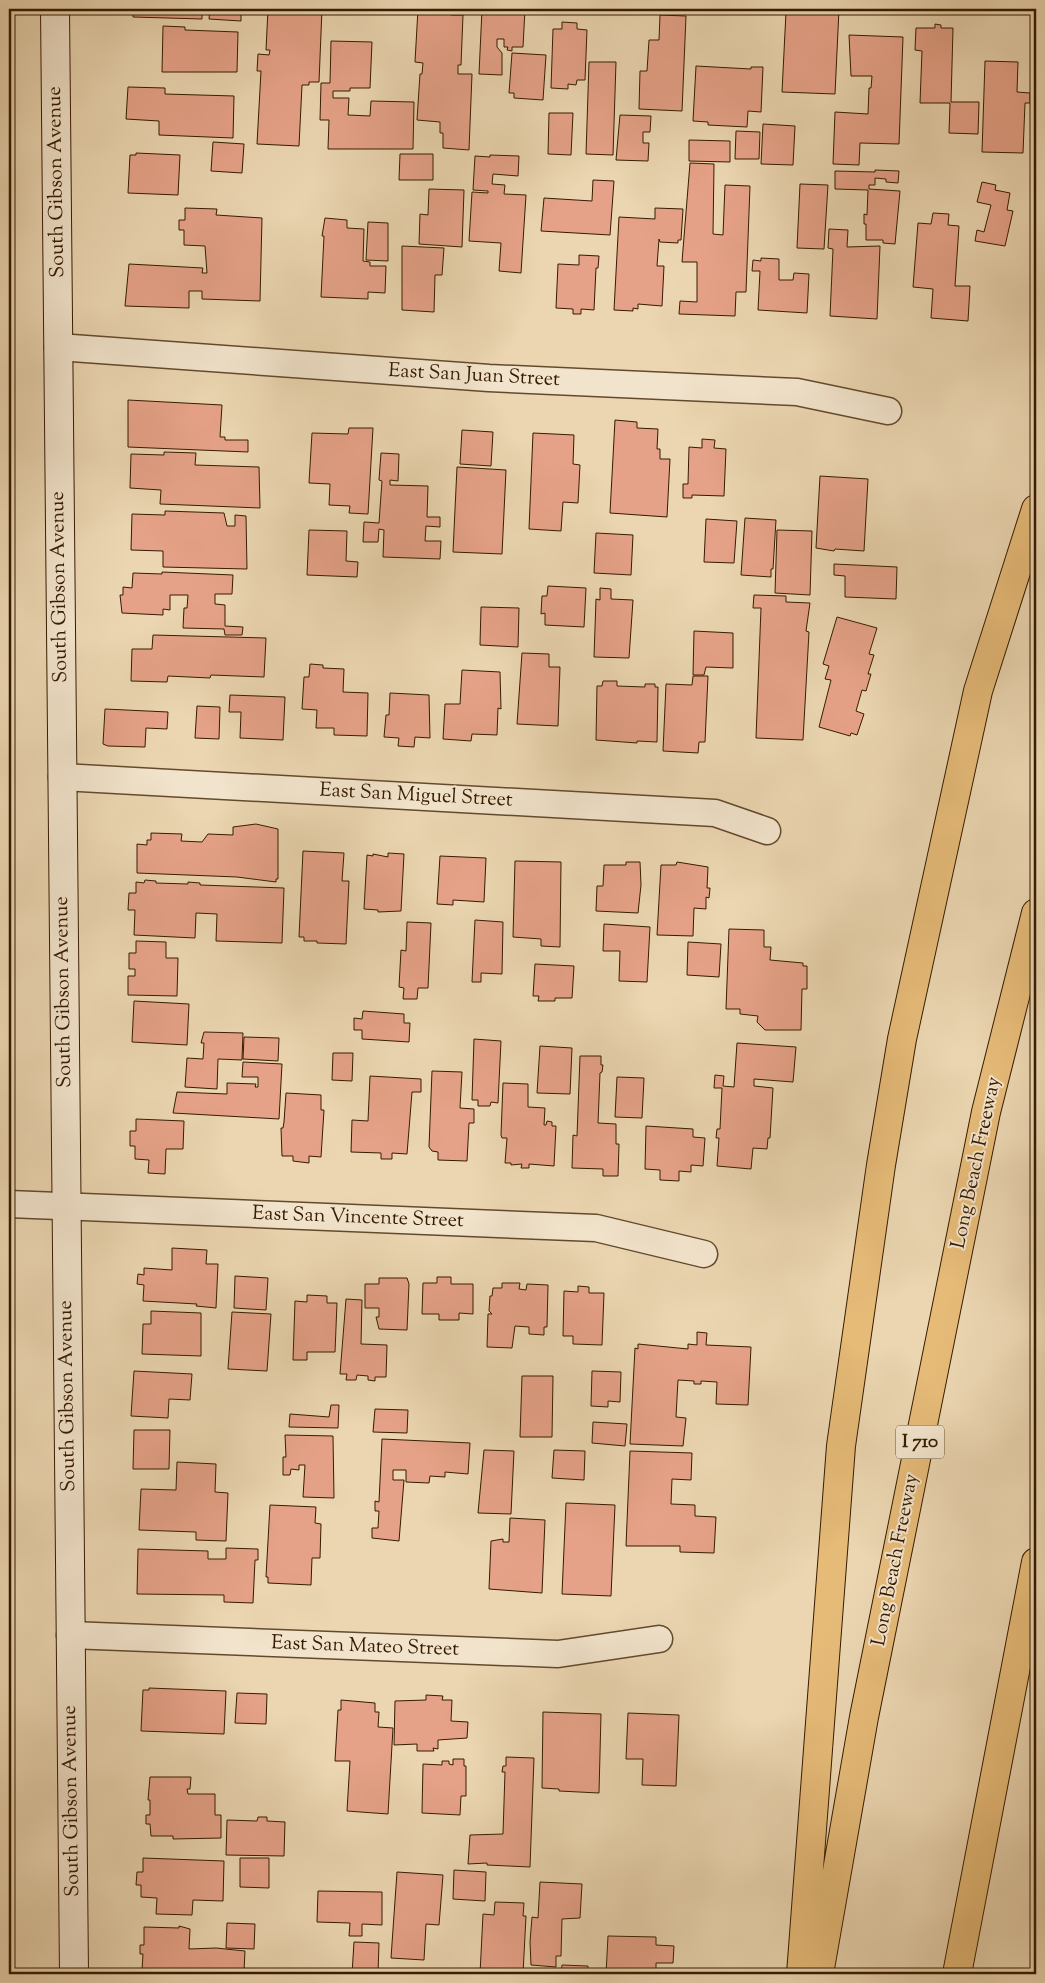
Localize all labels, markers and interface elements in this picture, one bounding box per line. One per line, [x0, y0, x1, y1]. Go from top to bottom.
street label: South Gibson Avenue [41, 86, 73, 278]
street label: East San Juan Street [387, 357, 561, 395]
street label: South Gibson Avenue [44, 491, 76, 683]
street label: East San Miguel Street [319, 776, 513, 816]
street label: South Gibson Avenue [48, 896, 80, 1088]
street label: Long Beach Freeway [945, 1074, 1009, 1252]
street label: East San Vincente Street [252, 1200, 464, 1236]
street label: South Gibson Avenue [52, 1300, 84, 1492]
road number: I 710 [896, 1425, 944, 1458]
street label: Long Beach Freeway [865, 1471, 927, 1649]
street label: East San Mateo Street [271, 1629, 460, 1665]
street label: South Gibson Avenue [56, 1705, 88, 1897]

